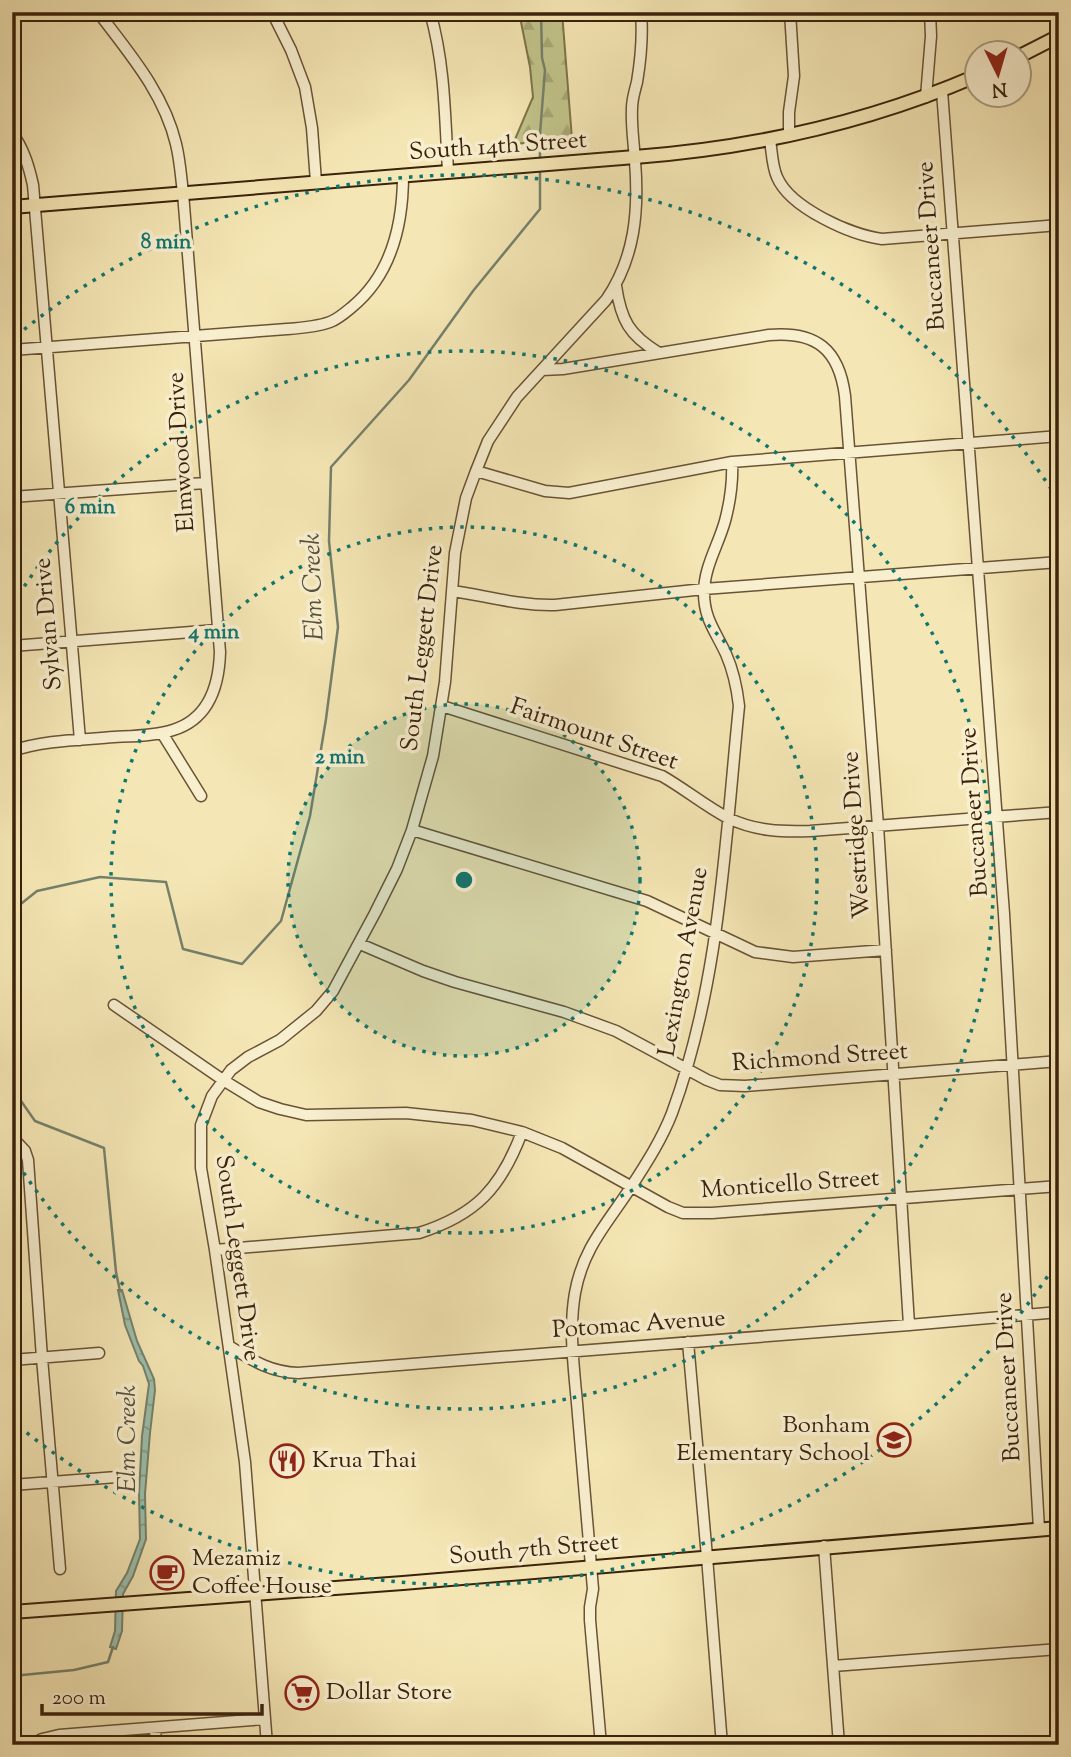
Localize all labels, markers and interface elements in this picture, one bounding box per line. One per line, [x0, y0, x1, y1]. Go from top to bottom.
north arrow [962, 38, 1032, 108]
text: N [991, 74, 1008, 103]
street label: South 14th Street [408, 124, 588, 170]
street label: Buccaneer Drive [909, 160, 955, 332]
text: 8 min [141, 228, 192, 258]
street label: Elmwood Drive [159, 371, 205, 533]
text: 6 min [65, 493, 116, 523]
water label: Elm Creek [294, 532, 334, 642]
street label: South Leggett Drive [393, 543, 453, 753]
street label: Sylvan Drive [26, 556, 72, 692]
text: 4 min [188, 618, 240, 648]
street label: Fairmount Street [505, 690, 683, 780]
street label: Buccaneer Drive [952, 726, 998, 898]
text: 2 min [315, 743, 366, 773]
street label: Westridge Drive [834, 750, 880, 920]
street label: Lexington Avenue [651, 865, 717, 1059]
centre of rings [452, 868, 476, 892]
street label: Richmond Street [731, 1035, 909, 1081]
street label: South Leggett Drive [206, 1153, 268, 1363]
street label: Monticello Street [700, 1162, 880, 1208]
street label: Buccaneer Drive [988, 1291, 1030, 1463]
street label: Potomac Avenue [551, 1302, 727, 1348]
water label: Elm Creek [110, 1385, 147, 1493]
place label: Bonham Elementary School [676, 1409, 870, 1471]
school or university icon: Bonham Elementary School [875, 1421, 913, 1459]
restaurant icon: Krua Thai [268, 1442, 306, 1480]
place label: Krua Thai [312, 1444, 417, 1478]
street label: South 7th Street [448, 1526, 620, 1574]
place label: Mezamiz Coffee House [192, 1542, 332, 1604]
cafe icon: Mezamiz Coffee House [148, 1554, 186, 1592]
scale bar [42, 1673, 262, 1717]
supermarket icon: Dollar Store [283, 1674, 321, 1712]
place label: Dollar Store [326, 1676, 452, 1710]
text: 200 m [52, 1684, 106, 1714]

